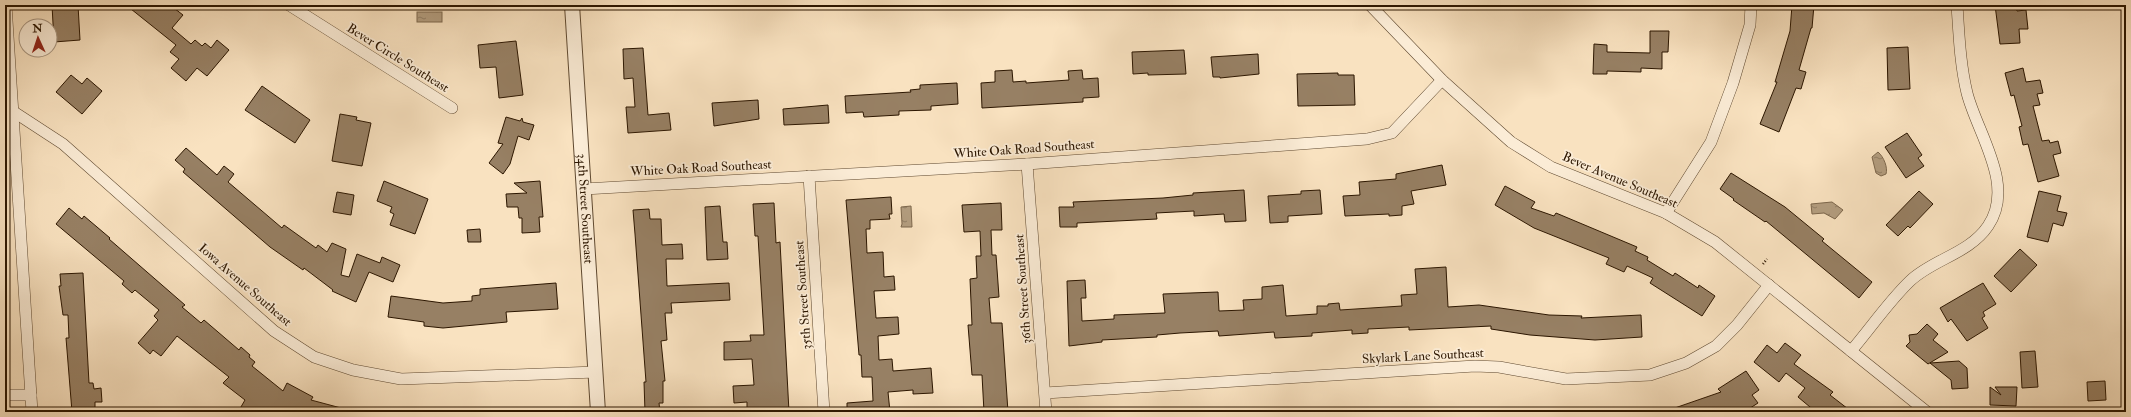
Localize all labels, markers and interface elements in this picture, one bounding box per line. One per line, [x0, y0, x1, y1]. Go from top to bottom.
north arrow [18, 18, 58, 58]
street label: Bever Circle Southeast [344, 20, 452, 96]
text: N [31, 22, 44, 35]
street label: White Oak Road Southeast [952, 136, 1095, 162]
street label: Bever Avenue Southeast [1560, 149, 1680, 211]
street label: 34th Street Southeast [573, 153, 597, 264]
street label: White Oak Road Southeast [629, 156, 772, 180]
street label: 36th Street Southeast [1011, 234, 1035, 344]
street label: Iowa Avenue Southeast [195, 240, 295, 330]
street label: 35th Street Southeast [791, 240, 815, 350]
street label: Skylark Lane Southeast [1362, 345, 1484, 368]

